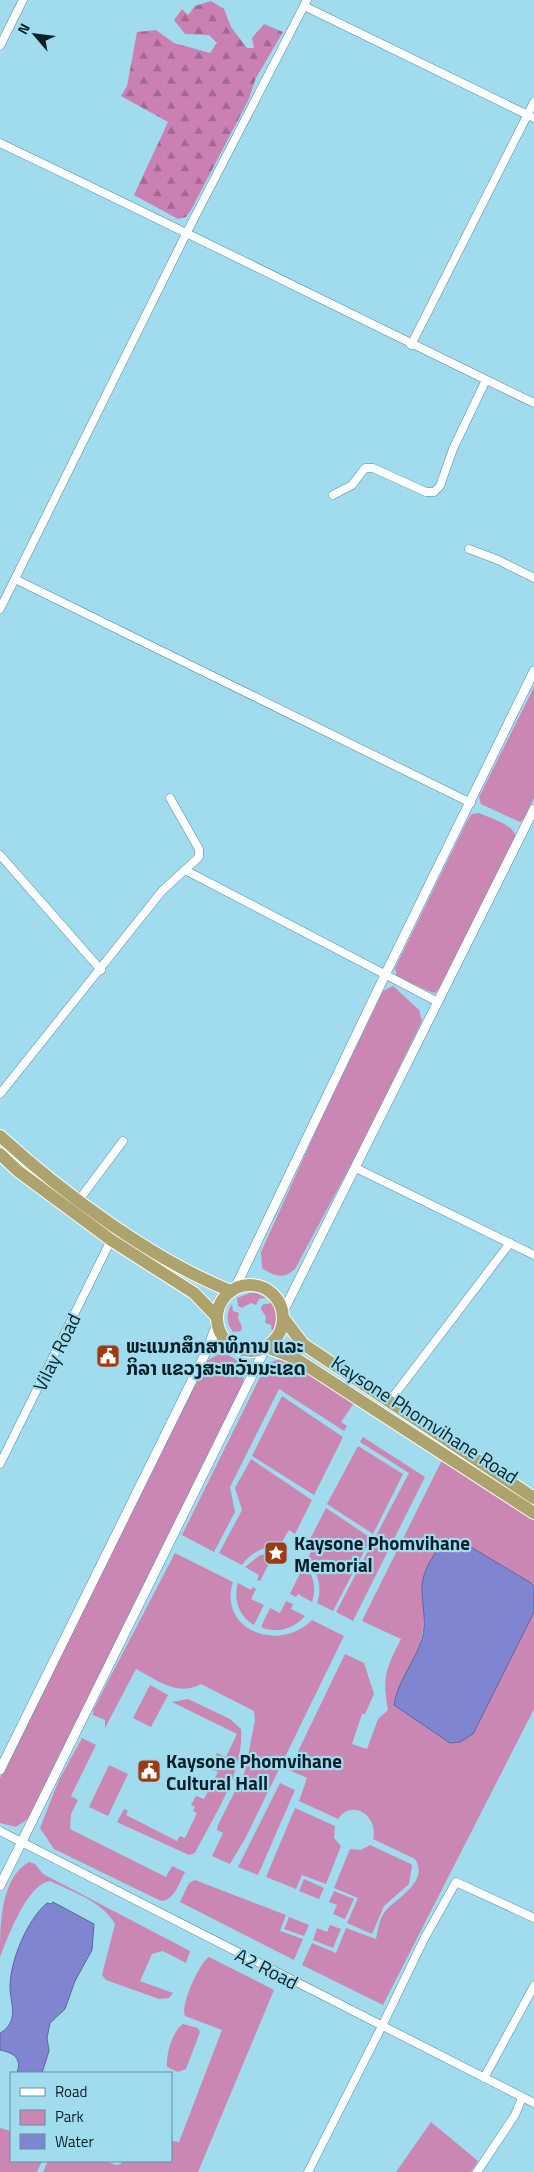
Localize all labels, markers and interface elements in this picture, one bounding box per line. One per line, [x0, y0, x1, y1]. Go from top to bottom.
north arrow [10, 10, 60, 60]
text: N [12, 19, 35, 38]
street label: Vilay Road [25, 1308, 87, 1396]
place label: ພະແນກສຶກສາທິການ ແລະ ກິລາ ແຂວງສະຫວັນນະເຂດ [126, 1331, 306, 1382]
public building icon: ພະແນກສຶກສາທິການ ແລະ ກິລາ ແຂວງສະຫວັນນະເຂດ [95, 1343, 121, 1369]
street label: Kaysone Phomvihane Road [326, 1348, 524, 1490]
place label: Kaysone Phomvihane Memorial [294, 1528, 470, 1579]
place icon: Kaysone Phomvihane Memorial [263, 1540, 289, 1566]
place label: Kaysone Phomvihane Cultural Hall [166, 1746, 342, 1797]
public building icon: Kaysone Phomvihane Cultural Hall [136, 1758, 162, 1784]
street label: A2 Road [230, 1940, 304, 1996]
legend [10, 2072, 172, 2162]
text: Road [55, 2080, 87, 2103]
text: Park [55, 2105, 84, 2128]
text: Water [55, 2130, 94, 2153]

